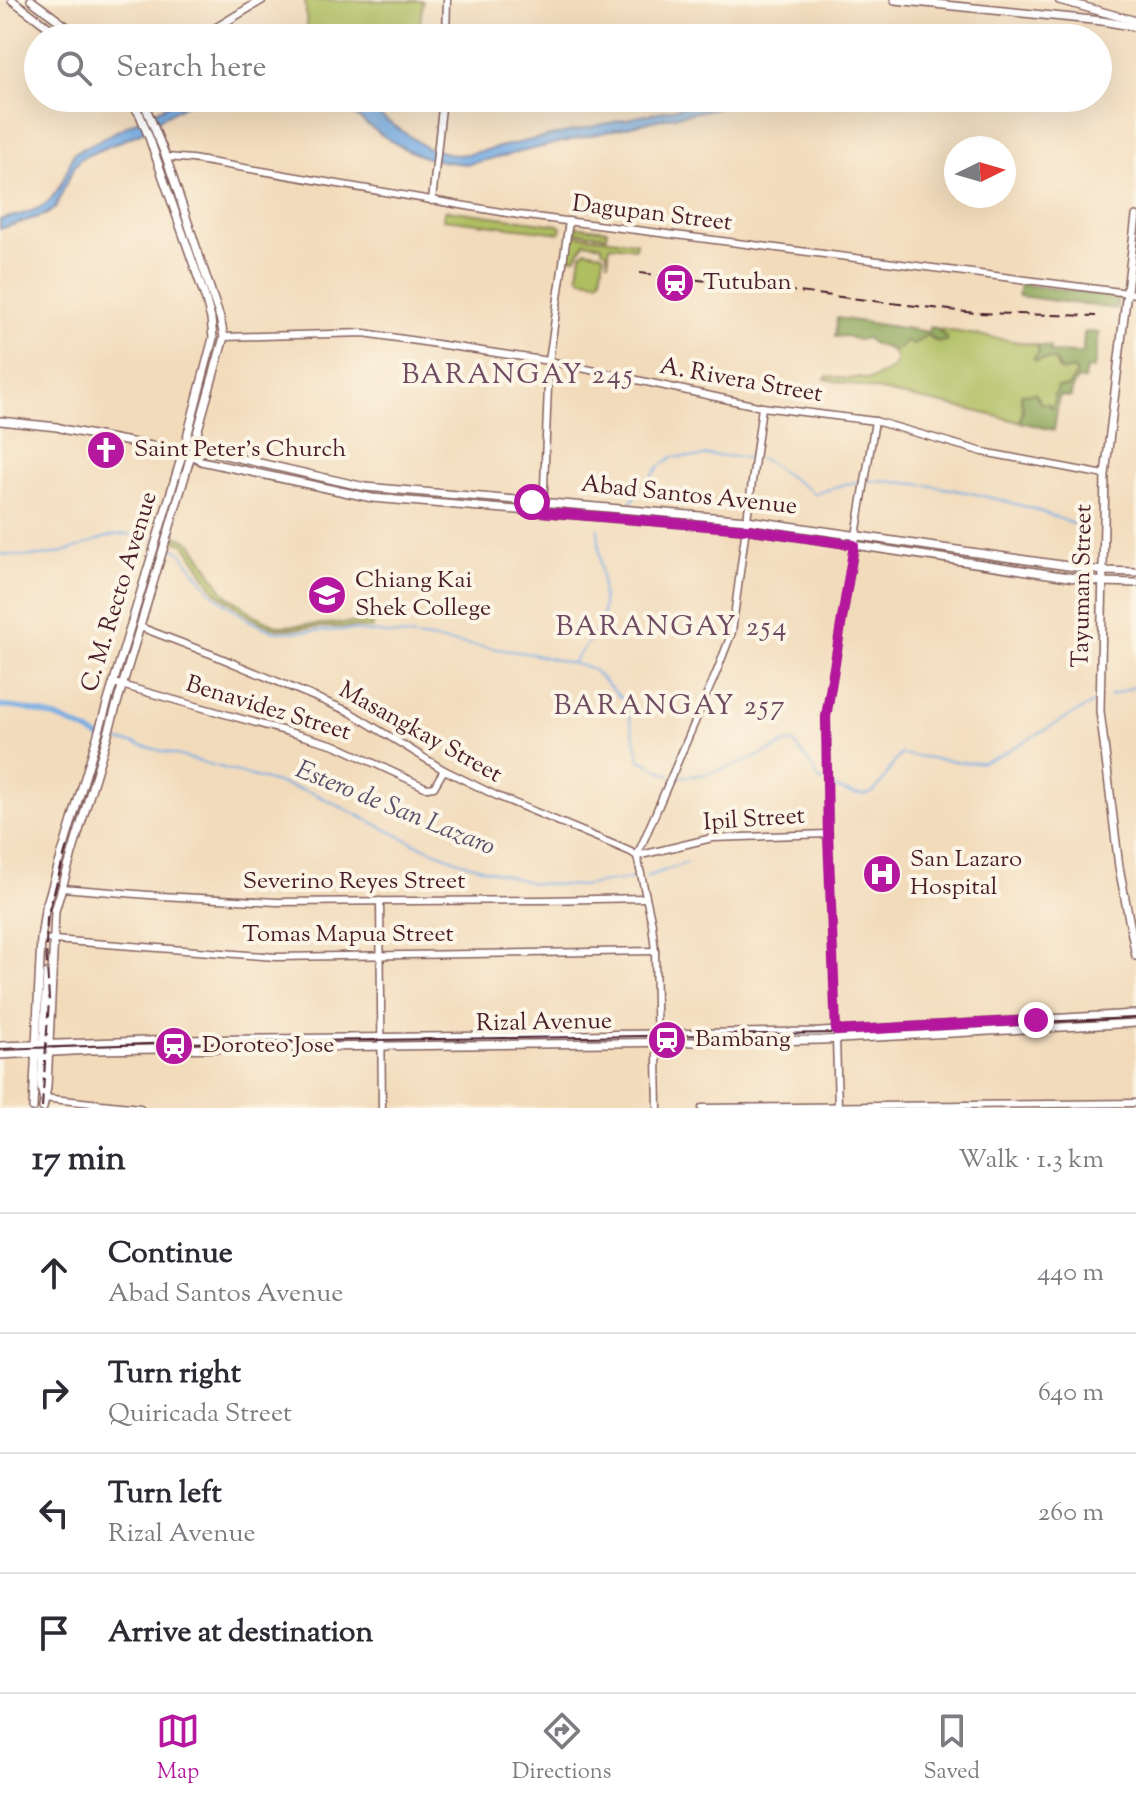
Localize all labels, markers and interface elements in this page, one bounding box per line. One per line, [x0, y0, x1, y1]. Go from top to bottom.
search box [24, 24, 1112, 112]
icon: search [52, 46, 96, 90]
text: Search here [116, 47, 266, 90]
north arrow [944, 136, 1016, 208]
street label: Dagupan Street [570, 187, 734, 241]
station icon: Tutuban [654, 262, 696, 304]
place label: Tutuban [703, 266, 792, 300]
street label: A. Rivera Street [657, 350, 825, 412]
district label: BARANGAY 245 [402, 356, 635, 396]
church icon: Saint Peter's Church [85, 429, 127, 471]
place label: Saint Peter's Church [134, 433, 346, 467]
street label: Abad Santos Avenue [579, 468, 799, 524]
route start [514, 484, 550, 520]
street label: C. M. Recto Avenue [73, 488, 167, 696]
street label: Tayuman Street [1065, 504, 1101, 668]
place label: Chiang Kai Shek College [355, 564, 491, 626]
school or university icon: Chiang Kai Shek College [306, 574, 348, 616]
district label: BARANGAY 254 [556, 608, 789, 648]
street label: Benavidez Street [181, 668, 355, 750]
street label: Masangkay Street [332, 674, 508, 792]
district label: BARANGAY 257 [554, 687, 786, 727]
water label: Estero de San Lazaro [290, 752, 500, 866]
street label: Ipil Street [702, 799, 806, 841]
place label: San Lazaro Hospital [910, 843, 1022, 905]
hospital icon: San Lazaro Hospital [861, 853, 903, 895]
street label: Severino Reyes Street [243, 865, 465, 899]
street label: Tomas Mapua Street [242, 918, 454, 952]
route end [1018, 1002, 1054, 1038]
street label: Rizal Avenue [476, 1005, 612, 1041]
station icon: Bambang [646, 1019, 688, 1061]
place label: Bambang [695, 1023, 791, 1057]
station icon: Doroteo Jose [153, 1025, 195, 1067]
place label: Doroteo Jose [202, 1029, 334, 1063]
text: 17 min [32, 1136, 126, 1185]
text: Walk · 1.3 km [958, 1142, 1104, 1179]
text: Continue [108, 1233, 233, 1276]
icon: ahead [32, 1251, 76, 1295]
text: 440 m [1037, 1255, 1104, 1292]
text: Abad Santos Avenue [108, 1276, 343, 1313]
text: Turn right [108, 1353, 241, 1396]
icon: right [32, 1371, 76, 1415]
text: 640 m [1038, 1375, 1104, 1412]
text: Quiricada Street [108, 1396, 292, 1433]
text: Turn left [108, 1473, 222, 1516]
icon: left [32, 1491, 76, 1535]
text: 260 m [1038, 1495, 1104, 1532]
text: Rizal Avenue [108, 1516, 256, 1553]
icon: arrive [32, 1611, 76, 1655]
text: Arrive at destination [108, 1612, 373, 1655]
tab: Map [156, 1709, 200, 1789]
tab: Directions [512, 1709, 611, 1789]
tab: Saved [923, 1709, 980, 1789]

